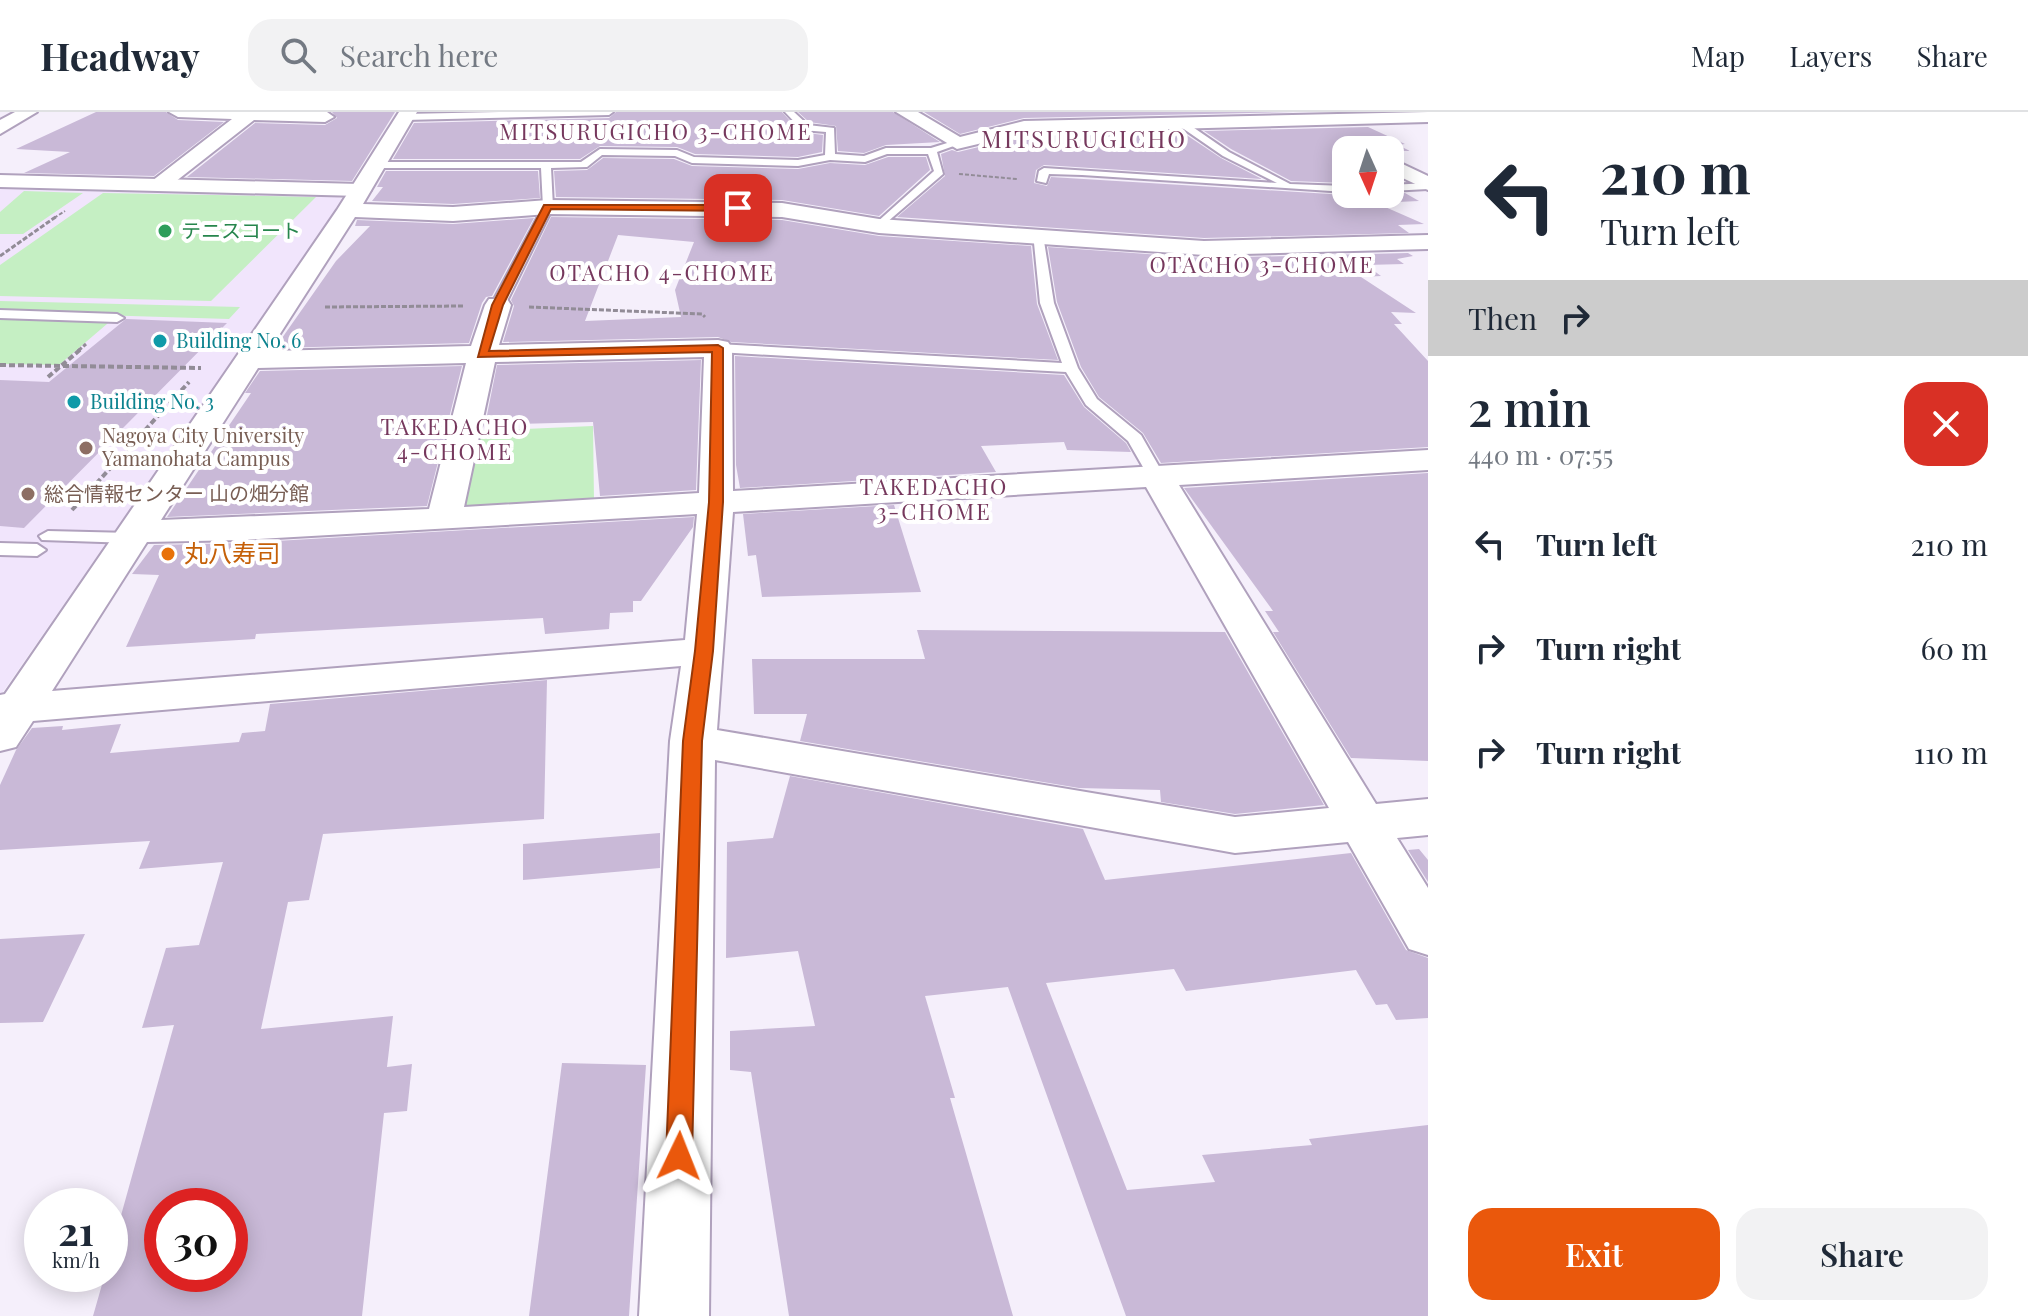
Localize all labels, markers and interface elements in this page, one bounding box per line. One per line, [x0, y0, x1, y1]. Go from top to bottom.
search box [248, 19, 808, 91]
text: Headway [40, 30, 200, 81]
icon: search [276, 33, 320, 77]
text: Search here [340, 35, 498, 75]
text: Map [1691, 37, 1745, 74]
text: Layers [1789, 37, 1872, 74]
text: Share [1916, 37, 1988, 74]
district label: MITSURUGICHO 3-CHOME [499, 116, 813, 146]
district label: MITSURUGICHO [981, 122, 1187, 154]
text: 210 m [1600, 134, 1751, 209]
north arrow [1332, 136, 1404, 208]
map controls [1332, 136, 1404, 208]
icon: left [1468, 144, 1572, 248]
pin [704, 174, 772, 242]
icon: arrive [716, 186, 760, 230]
text: Turn left [1600, 206, 1739, 254]
place label: テニスコート [181, 216, 301, 243]
marker: テニスコート [156, 222, 174, 240]
district label: OTACHO 3-CHOME [1149, 249, 1375, 279]
district label: OTACHO 4-CHOME [549, 257, 775, 287]
icon: right [1553, 296, 1597, 340]
text: Then [1468, 298, 1537, 338]
place label: Building No. 6 [176, 326, 301, 353]
marker: Building No. 6 [151, 332, 169, 350]
text: 2 min [1468, 375, 1591, 439]
button: close [1904, 382, 1988, 466]
place label: Building No. 3 [90, 387, 214, 414]
marker: Building No. 3 [65, 393, 83, 411]
district label: TAKEDACHO 4-CHOME [381, 411, 529, 466]
place label: Nagoya City University Yamanohata Campus [101, 421, 304, 471]
text: 440 m · 07:55 [1468, 437, 1613, 472]
marker: Nagoya City University Yamanohata Campus [77, 439, 95, 457]
district label: TAKEDACHO 3-CHOME [860, 471, 1008, 526]
place label: 総合情報センター 山の畑分館 [44, 479, 309, 506]
marker: 総合情報センター 山の畑分館 [19, 485, 37, 503]
icon: left [1468, 522, 1512, 566]
text: Turn left [1536, 524, 1657, 564]
text: 210 m [1910, 524, 1988, 564]
place label: 丸八寿司 [184, 536, 280, 568]
marker: 丸八寿司 [159, 545, 177, 563]
icon: right [1468, 626, 1512, 670]
text: Turn right [1536, 628, 1681, 668]
text: 60 m [1920, 628, 1988, 668]
icon: right [1468, 730, 1512, 774]
text: Turn right [1536, 732, 1681, 772]
text: 110 m [1914, 732, 1988, 772]
position arrow [637, 1114, 721, 1198]
speed limit sign: 30 [144, 1188, 248, 1292]
text: 21 [58, 1203, 94, 1256]
button: Exit [1468, 1208, 1720, 1300]
button: Share [1736, 1208, 1988, 1300]
text: km/h [52, 1246, 100, 1273]

